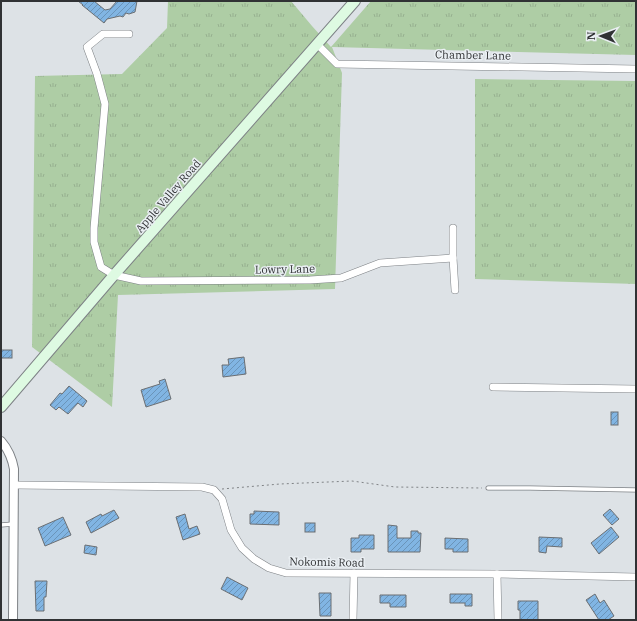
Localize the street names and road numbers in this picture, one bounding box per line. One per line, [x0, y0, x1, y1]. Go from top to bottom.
street label: Chamber Lane [435, 47, 511, 63]
street label: Apple Valley Road [132, 156, 204, 235]
street label: Lowry Lane [255, 261, 315, 277]
street label: Nokomis Road [289, 554, 365, 570]

